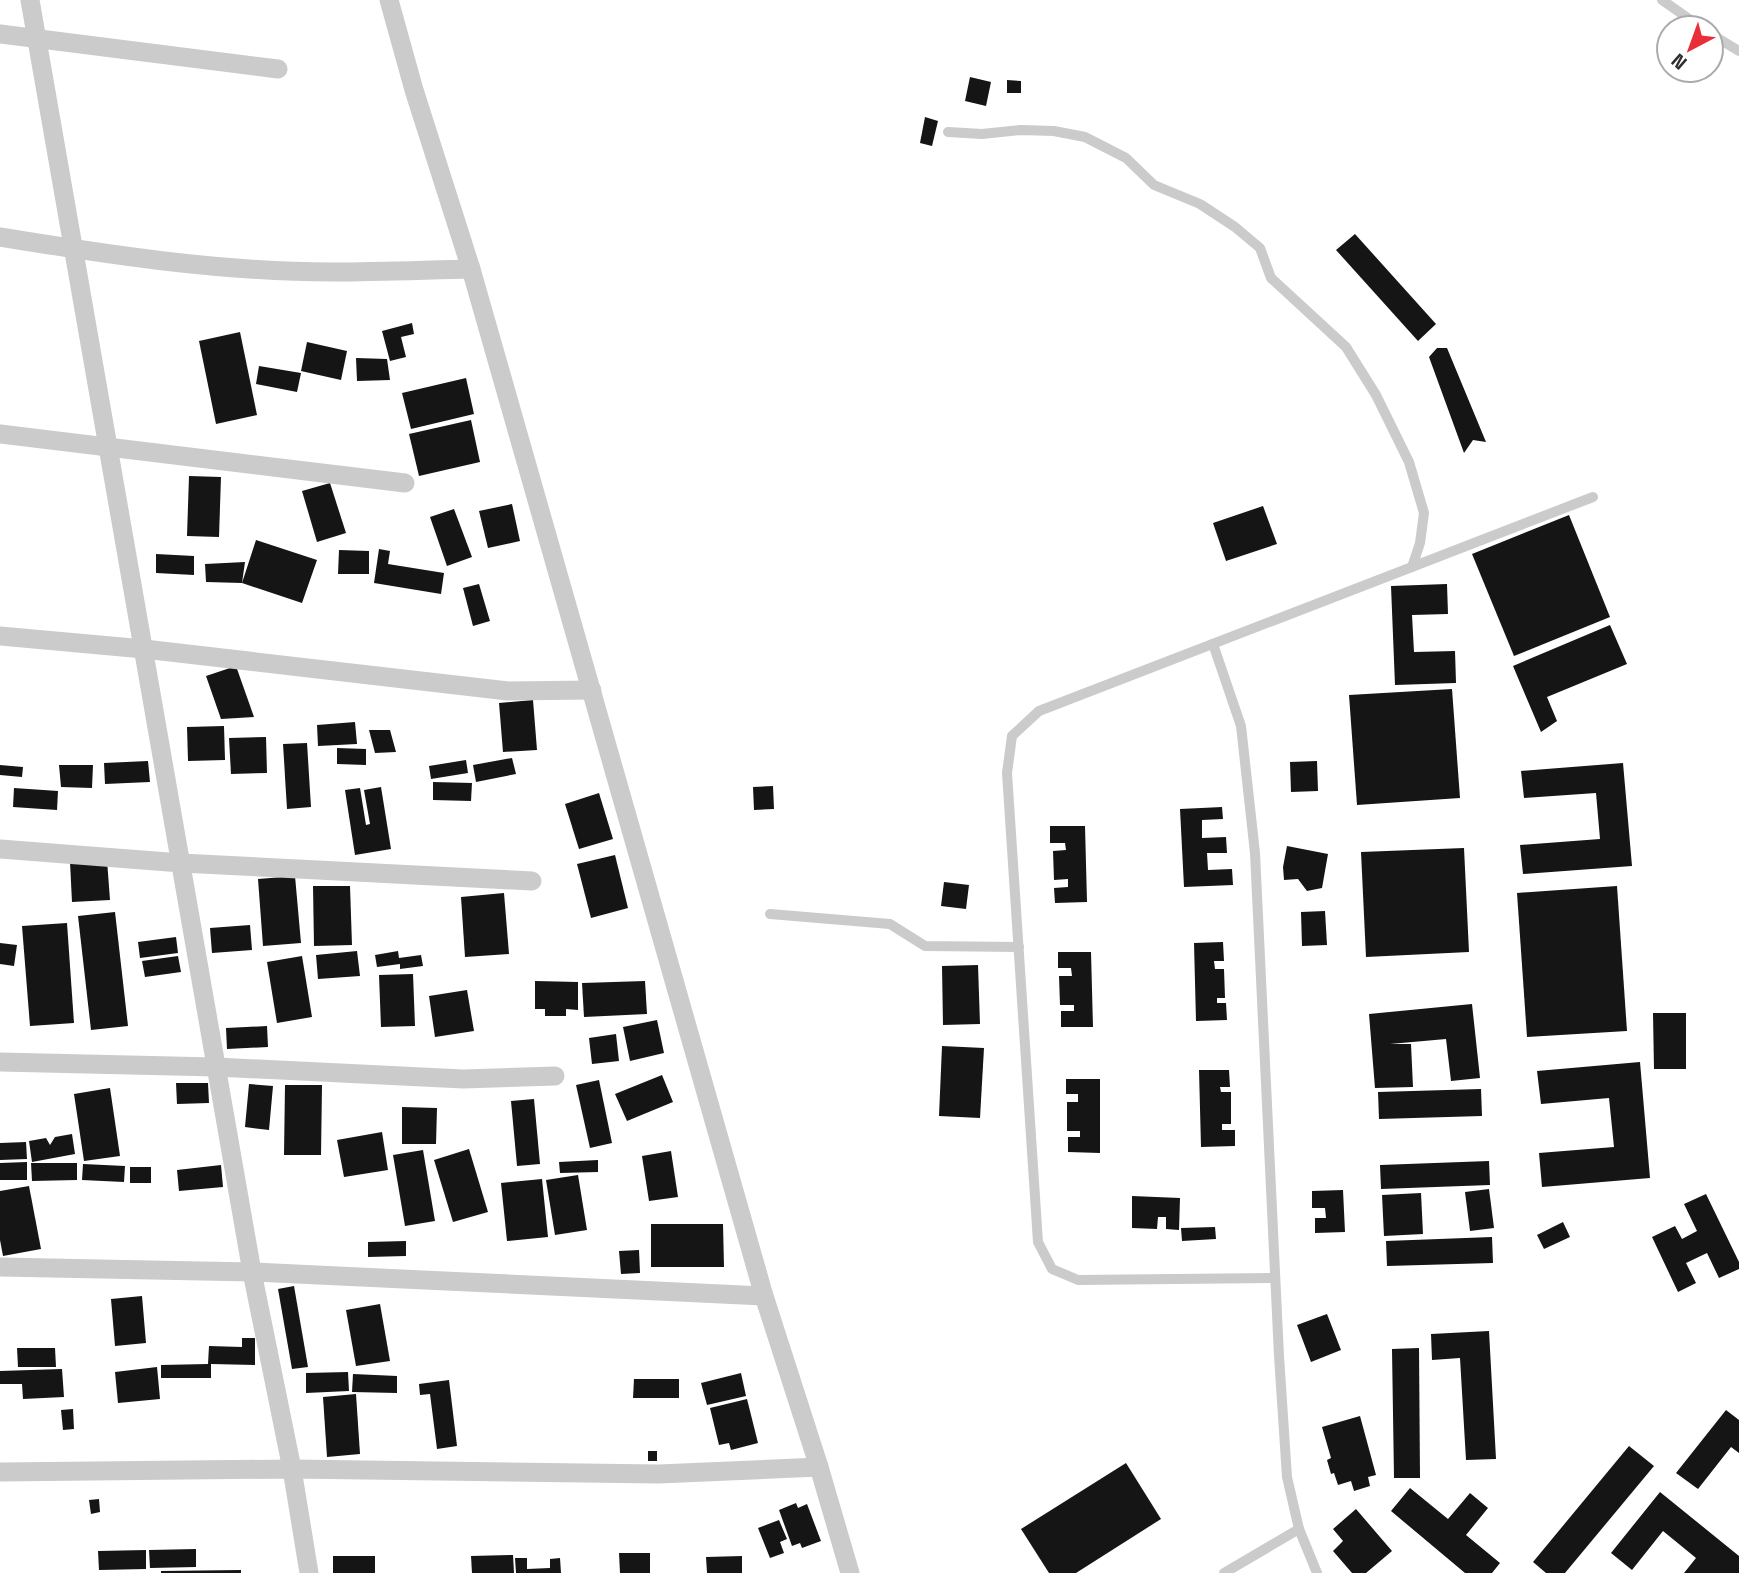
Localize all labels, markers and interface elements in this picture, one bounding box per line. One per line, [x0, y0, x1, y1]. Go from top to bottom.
north arrow [1655, 14, 1725, 84]
text: N [1666, 48, 1692, 75]

